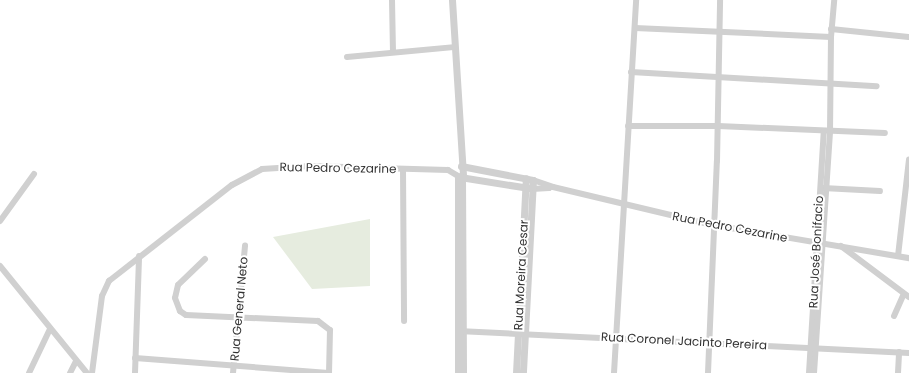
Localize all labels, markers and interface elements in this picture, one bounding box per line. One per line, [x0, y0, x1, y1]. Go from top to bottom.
street label: Rua Pedro Cezarine [279, 160, 397, 176]
street label: Rua José Bonifacio [806, 195, 826, 309]
street label: Rua Pedro Cezarine [671, 209, 789, 245]
street label: Rua Moreira Cesar [511, 219, 531, 331]
street label: Rua General Neto [227, 256, 251, 362]
street label: Rua Coronel Jacinto Pereira [601, 329, 767, 353]

